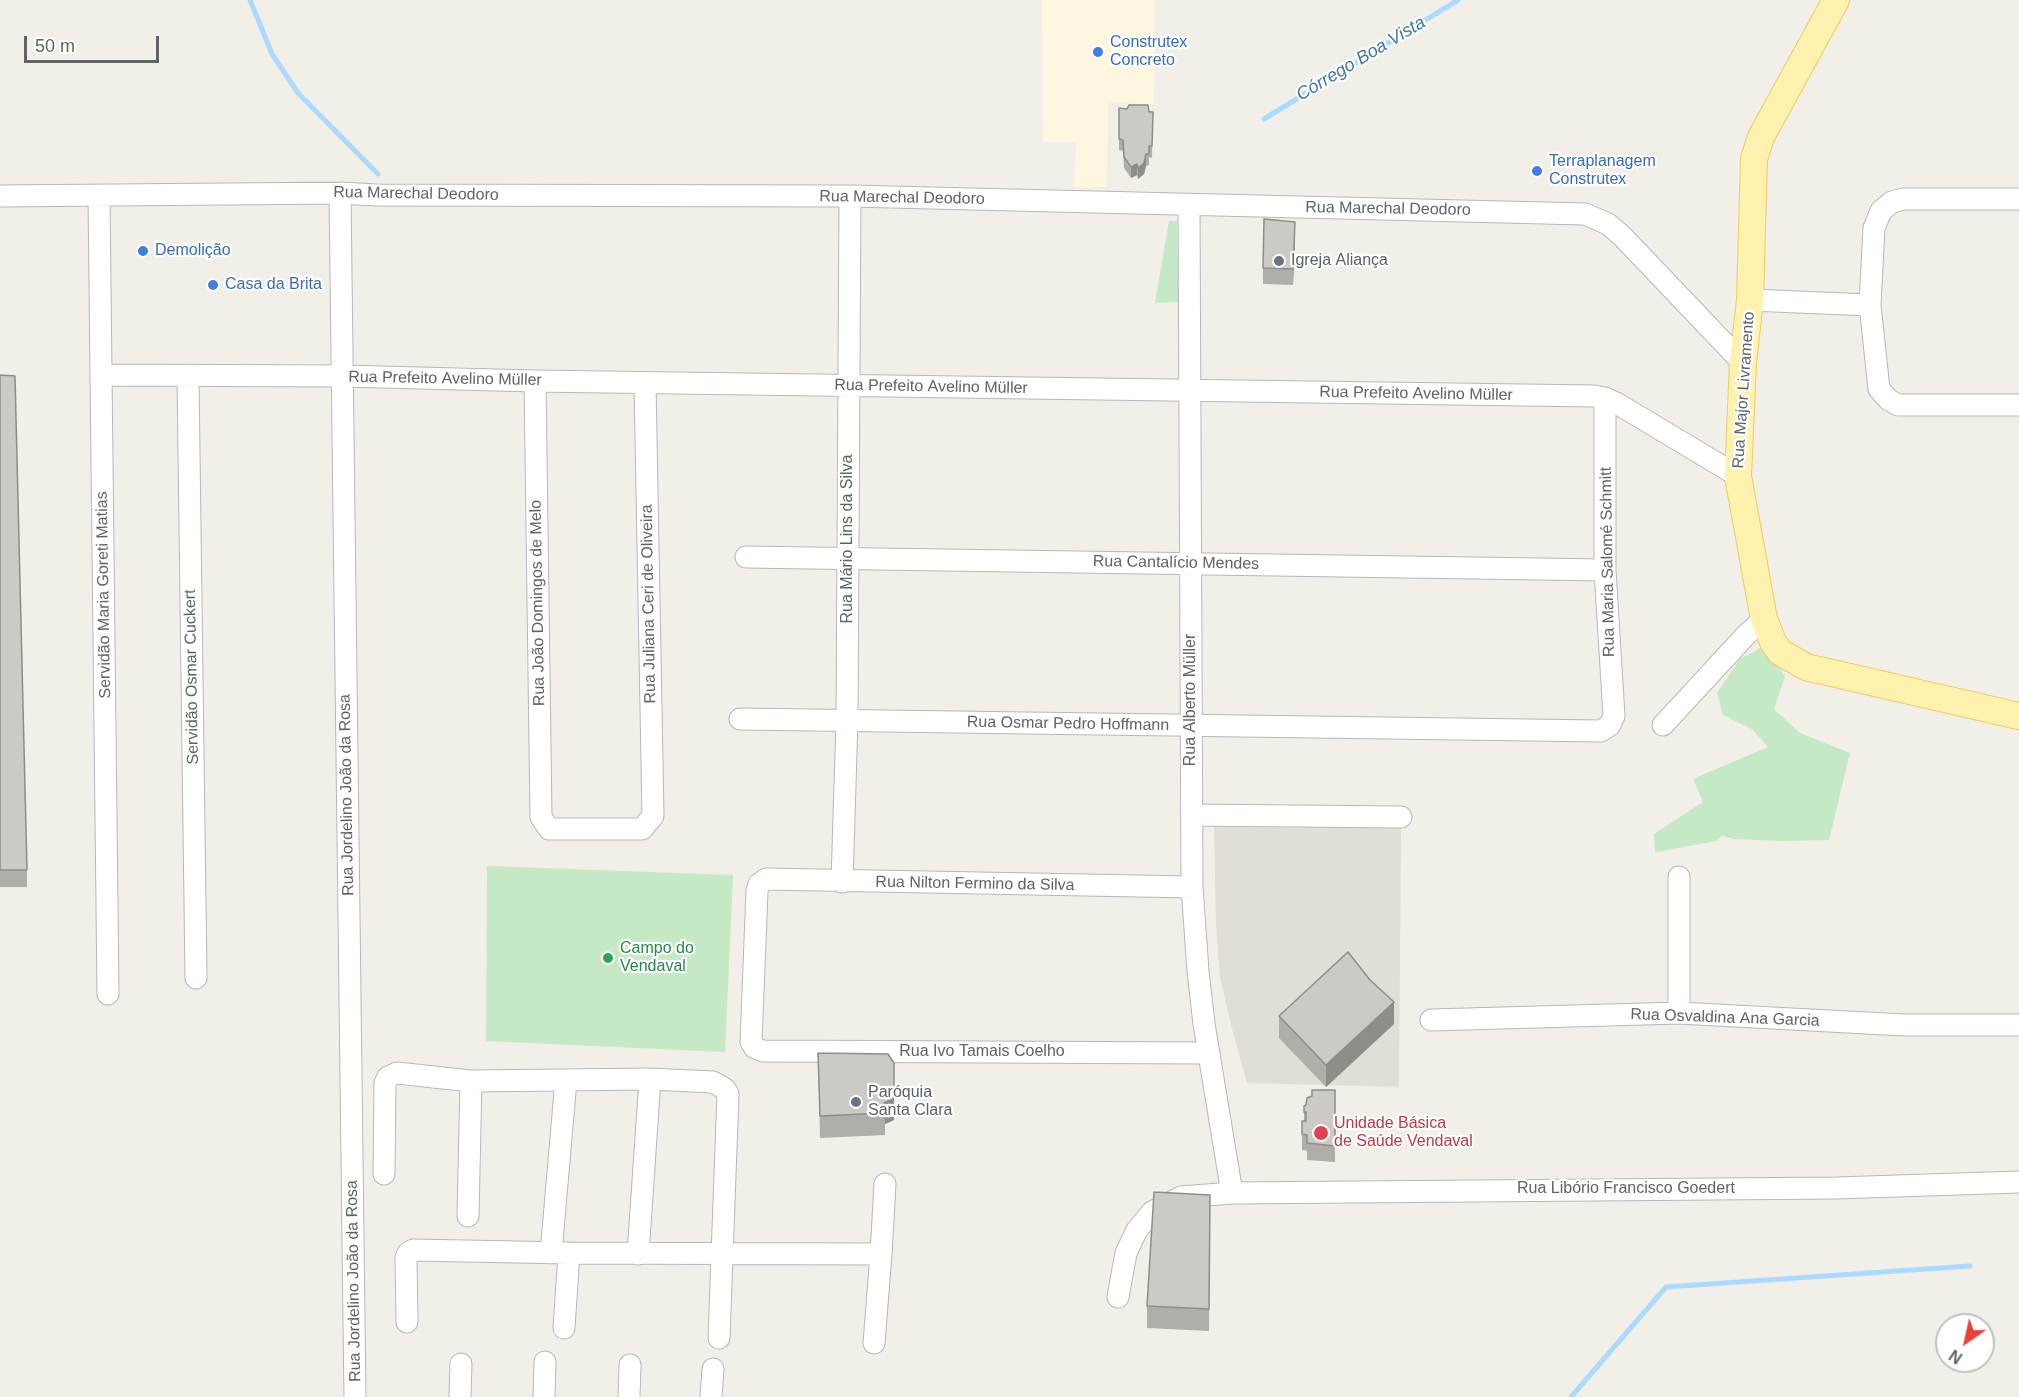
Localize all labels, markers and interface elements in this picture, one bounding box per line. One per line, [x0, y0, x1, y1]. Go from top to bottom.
water label: Córrego Boa Vista [1293, 12, 1429, 106]
scale bar [27, 24, 162, 62]
place label: Construtex Concreto [1110, 33, 1187, 71]
text: 50 m [35, 36, 75, 56]
marker: Construtex Concreto [1091, 45, 1105, 59]
place label: Terraplanagem Construtex [1549, 152, 1656, 190]
marker: Terraplanagem Construtex [1530, 164, 1544, 178]
street label: Rua Marechal Deodoro [333, 183, 499, 205]
street label: Rua Marechal Deodoro [819, 187, 985, 209]
street label: Rua Marechal Deodoro [1305, 198, 1471, 220]
place label: Demolição [155, 241, 231, 261]
marker: Demolição [136, 244, 150, 258]
place label: Igreja Aliança [1291, 251, 1388, 271]
marker: Igreja Aliança [1272, 254, 1286, 268]
place label: Casa da Brita [225, 275, 322, 295]
marker: Casa da Brita [206, 278, 220, 292]
street label: Rua Major Livramento [1729, 311, 1759, 469]
street label: Rua Prefeito Avelino Müller [348, 368, 542, 390]
street label: Rua Prefeito Avelino Müller [834, 376, 1028, 398]
street label: Rua Prefeito Avelino Müller [1319, 383, 1513, 405]
street label: Rua Mário Lins da Silva [838, 455, 858, 623]
street label: Rua Maria Salomé Schmitt [1597, 467, 1619, 657]
street label: Servidão Maria Goreti Matias [93, 491, 115, 699]
street label: Rua João Domingos de Melo [527, 500, 549, 706]
street label: Rua Juliana Ceri de Oliveira [638, 504, 660, 704]
street label: Rua Cantalício Mendes [1093, 552, 1259, 574]
street label: Servidão Osmar Cuckert [181, 589, 203, 765]
street label: Rua Alberto Müller [1181, 634, 1201, 766]
street label: Rua Jordelino João da Rosa [336, 694, 358, 896]
street label: Rua Osmar Pedro Hoffmann [967, 713, 1169, 735]
street label: Rua Nilton Fermino da Silva [875, 873, 1075, 895]
place label: Campo do Vendaval [620, 939, 694, 977]
marker: Campo do Vendaval [601, 951, 615, 965]
street label: Rua Osvaldina Ana Garcia [1630, 1005, 1820, 1031]
street label: Rua Ivo Tamais Coelho [899, 1042, 1065, 1062]
place label: Paróquia Santa Clara [868, 1083, 952, 1121]
marker: Paróquia Santa Clara [849, 1095, 863, 1109]
place label: Unidade Básica de Saúde Vendaval [1334, 1114, 1473, 1152]
marker: Unidade Básica de Saúde Vendaval [1312, 1124, 1330, 1142]
street label: Rua Libório Francisco Goedert [1517, 1179, 1735, 1199]
street label: Rua Jordelino João da Rosa [343, 1180, 365, 1382]
north arrow [1935, 1313, 1995, 1373]
text: N [1946, 1346, 1965, 1367]

